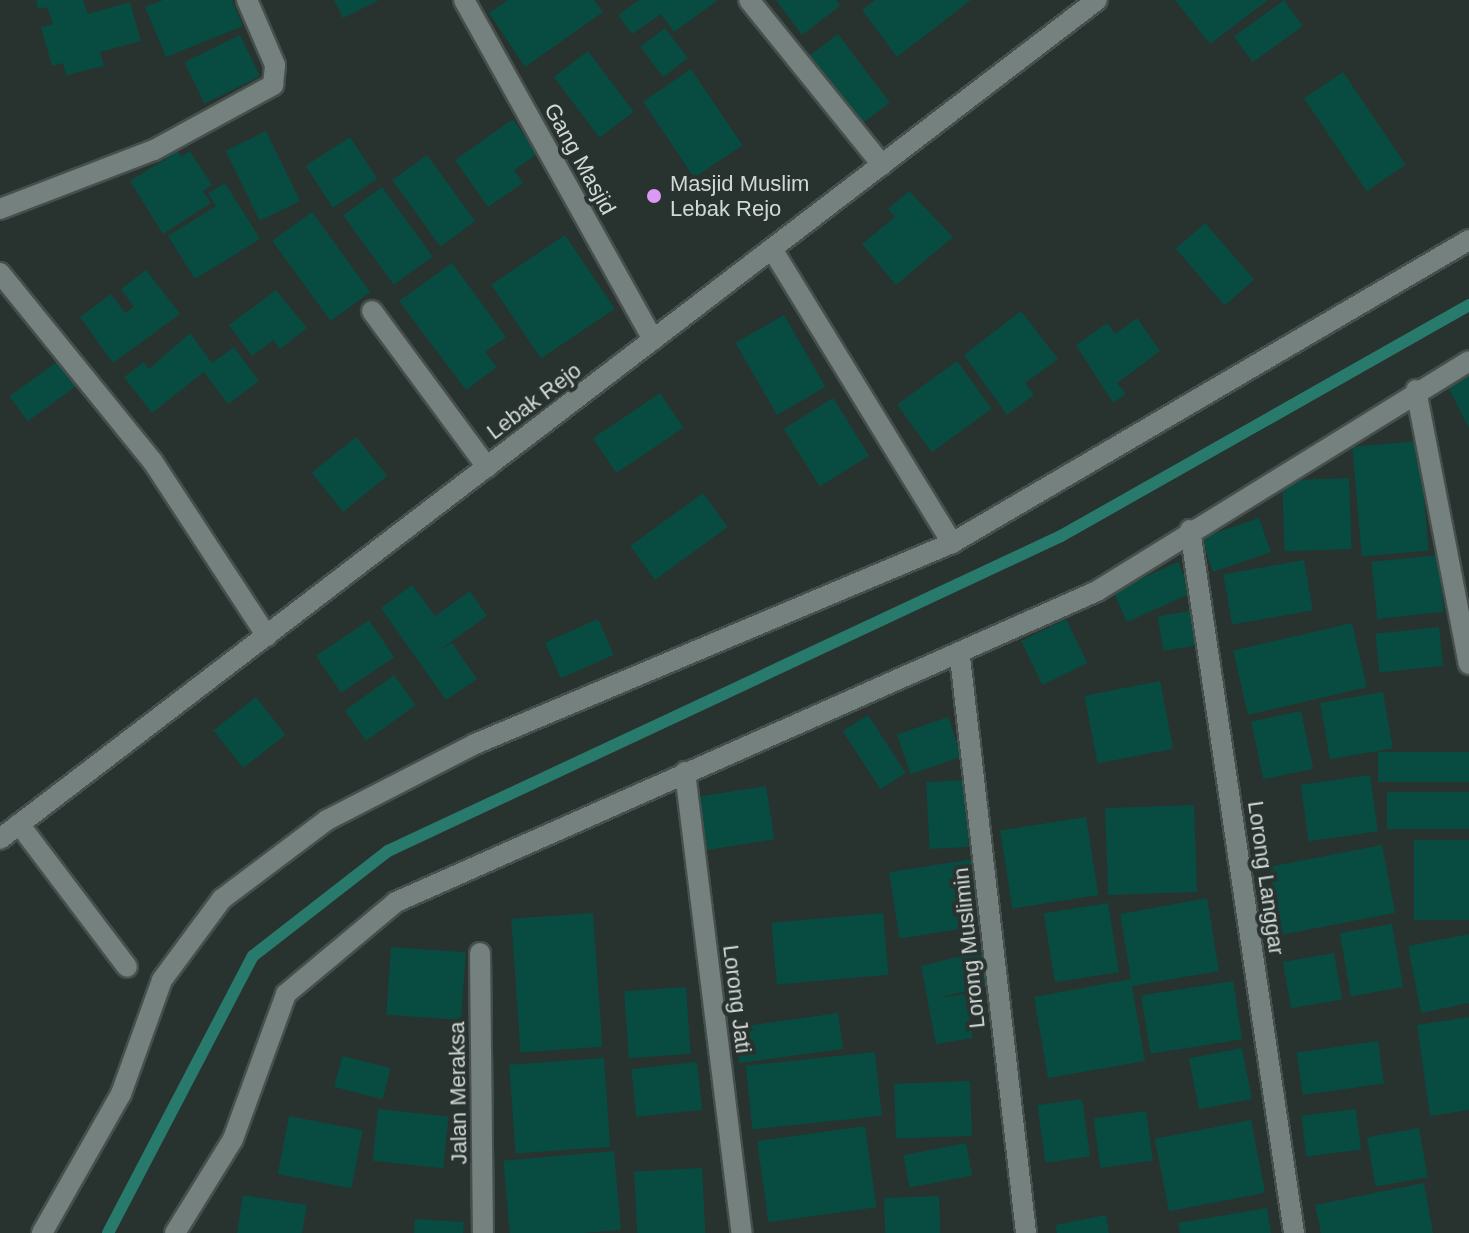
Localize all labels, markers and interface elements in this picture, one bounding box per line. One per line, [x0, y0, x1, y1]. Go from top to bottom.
street label: Gang Masjid [539, 99, 621, 219]
place label: Masjid Muslim Lebak Rejo [670, 170, 809, 222]
marker: Masjid Muslim Lebak Rejo [645, 187, 663, 205]
street label: Lebak Rejo [482, 357, 586, 445]
street label: Lorong Langgar [1242, 799, 1290, 957]
street label: Lorong Muslimin [947, 866, 991, 1030]
street label: Lorong Jati [717, 943, 757, 1055]
street label: Jalan Meraksa [444, 1021, 472, 1165]

